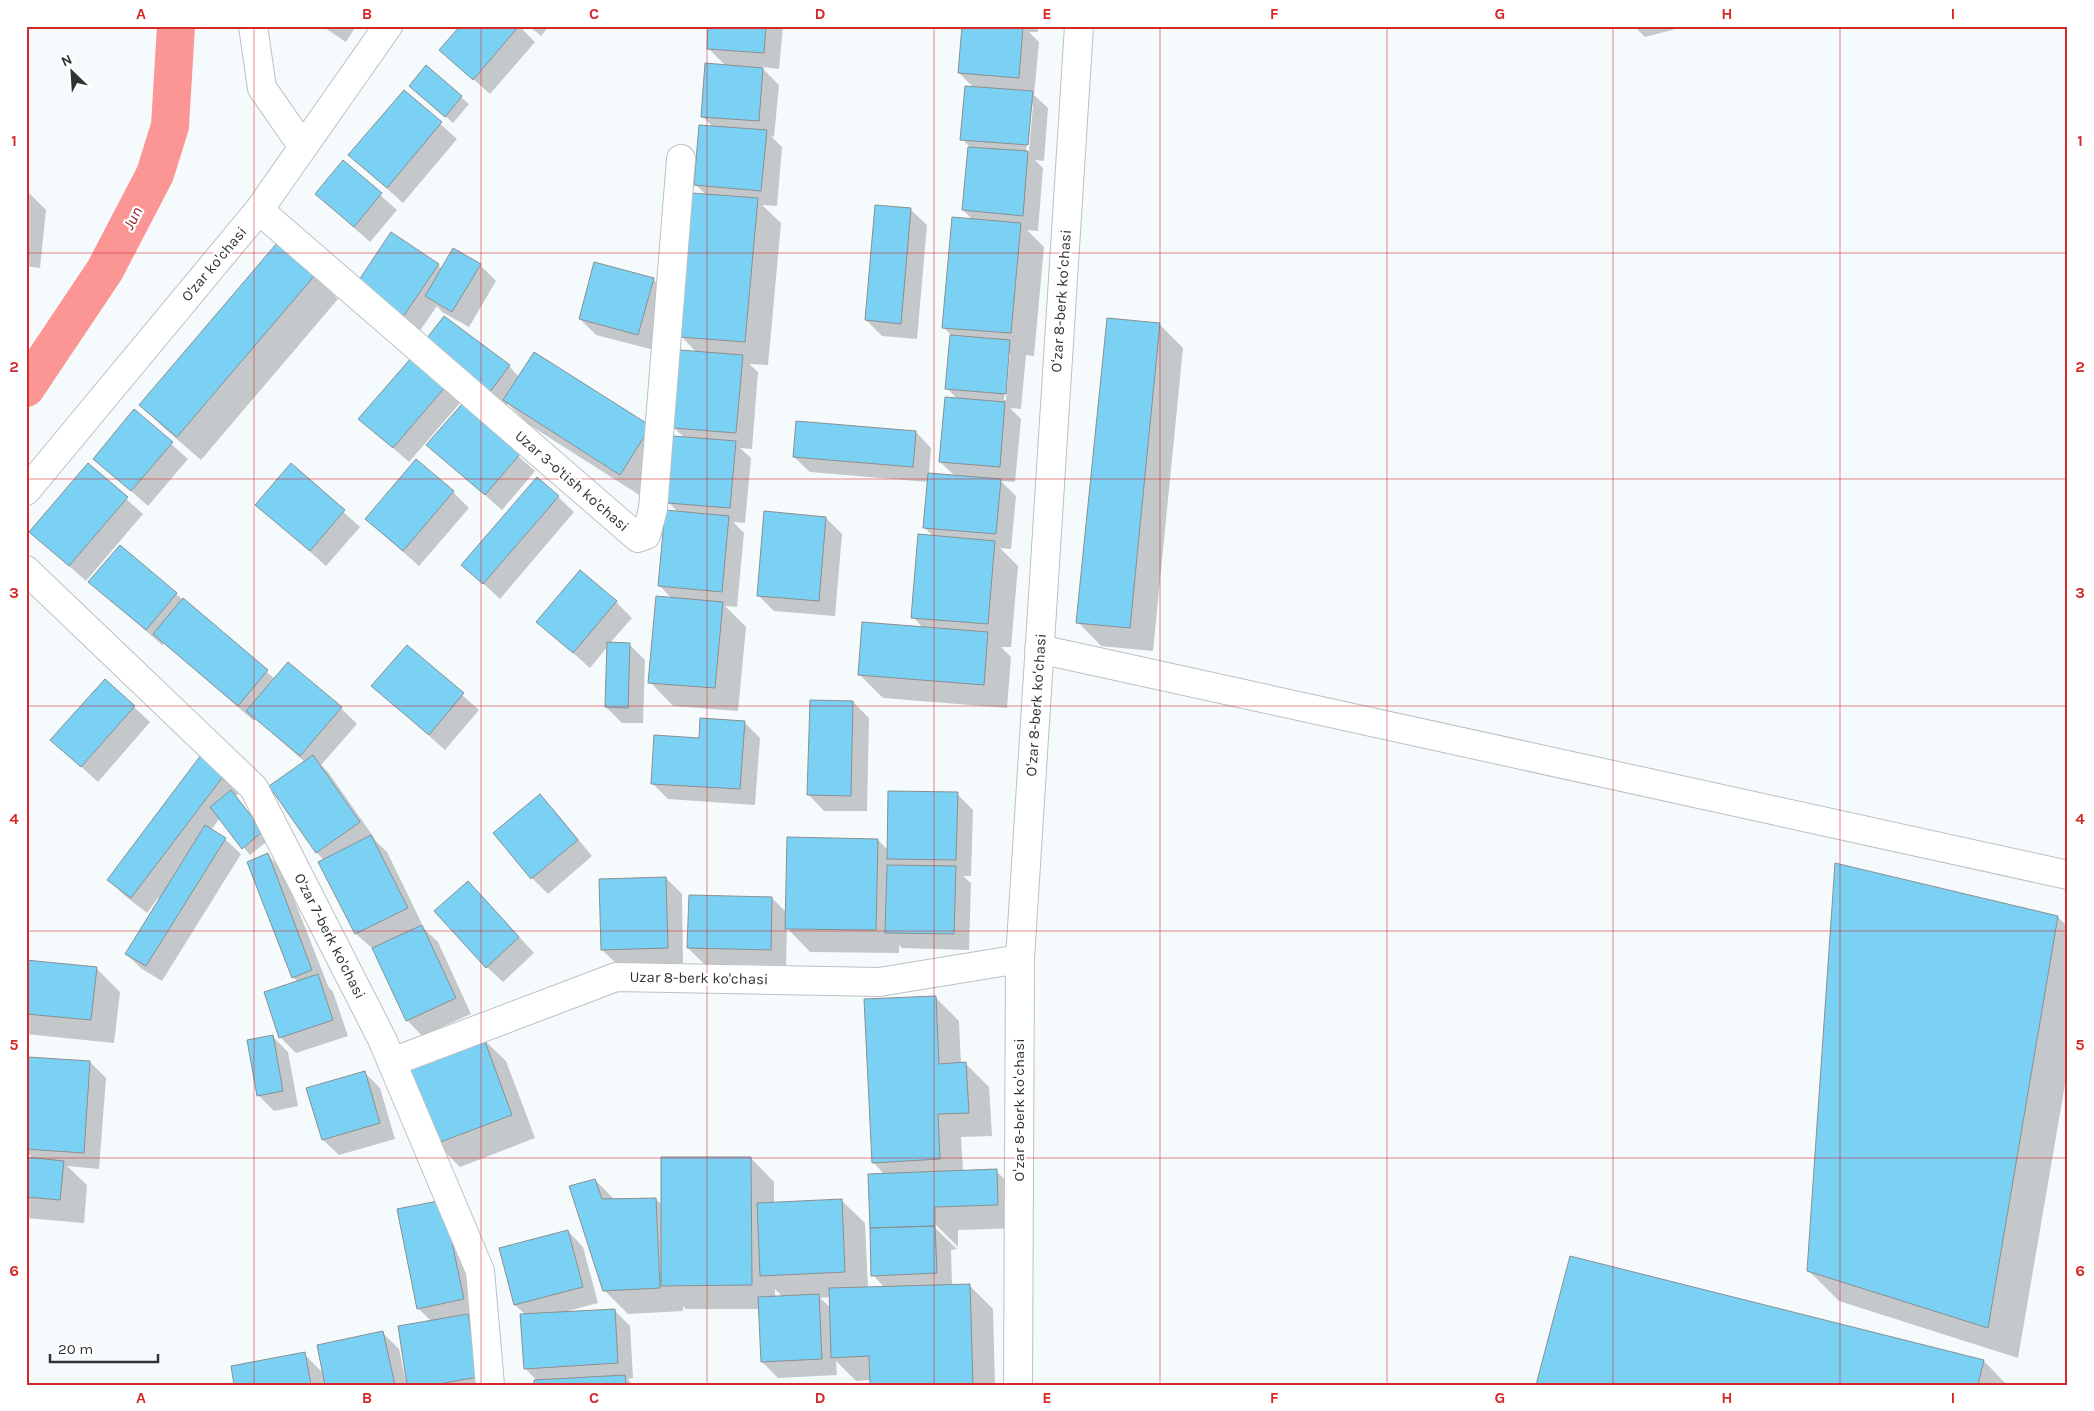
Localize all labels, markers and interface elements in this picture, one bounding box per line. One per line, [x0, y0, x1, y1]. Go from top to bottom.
text: A [136, 4, 146, 23]
text: B [362, 4, 372, 23]
text: C [589, 4, 599, 23]
text: D [815, 4, 826, 23]
text: E [1042, 4, 1052, 23]
text: F [1270, 4, 1279, 23]
text: G [1495, 4, 1505, 23]
text: H [1721, 4, 1733, 23]
text: I [1951, 4, 1955, 23]
north arrow [48, 48, 98, 98]
text: N [59, 51, 75, 70]
text: 1 [11, 131, 17, 150]
text: 1 [2077, 131, 2083, 150]
water label: Jun [119, 204, 146, 233]
street label: O'zar ko'chasi [177, 223, 251, 305]
street label: Oʻzar 8-berk koʻchasi [1047, 229, 1075, 373]
text: 2 [9, 357, 19, 376]
text: 2 [2075, 357, 2085, 376]
street label: Uzar 3-o'tish ko'chasi [511, 427, 633, 535]
text: 3 [9, 583, 19, 602]
text: 3 [2075, 583, 2085, 602]
street label: Oʻzar 8-berk koʻchasi [1022, 633, 1050, 777]
text: 4 [9, 809, 19, 828]
text: 4 [2075, 809, 2085, 828]
street label: O'zar 7-berk ko'chasi [291, 870, 369, 1002]
street label: Uzar 8-berk ko'chasi [629, 968, 769, 988]
text: 5 [9, 1035, 19, 1054]
text: 5 [2075, 1035, 2085, 1054]
street label: Oʻzar 8-berk koʻchasi [1010, 1038, 1028, 1182]
text: 6 [9, 1261, 19, 1280]
text: 6 [2075, 1261, 2085, 1280]
scale bar [50, 1331, 158, 1363]
text: 20 m [58, 1340, 93, 1358]
text: A [136, 1388, 146, 1407]
text: B [362, 1388, 372, 1407]
text: C [589, 1388, 599, 1407]
text: D [815, 1388, 826, 1407]
text: E [1042, 1388, 1052, 1407]
text: F [1270, 1388, 1279, 1407]
text: G [1495, 1388, 1505, 1407]
text: H [1721, 1388, 1733, 1407]
text: I [1951, 1388, 1955, 1407]

